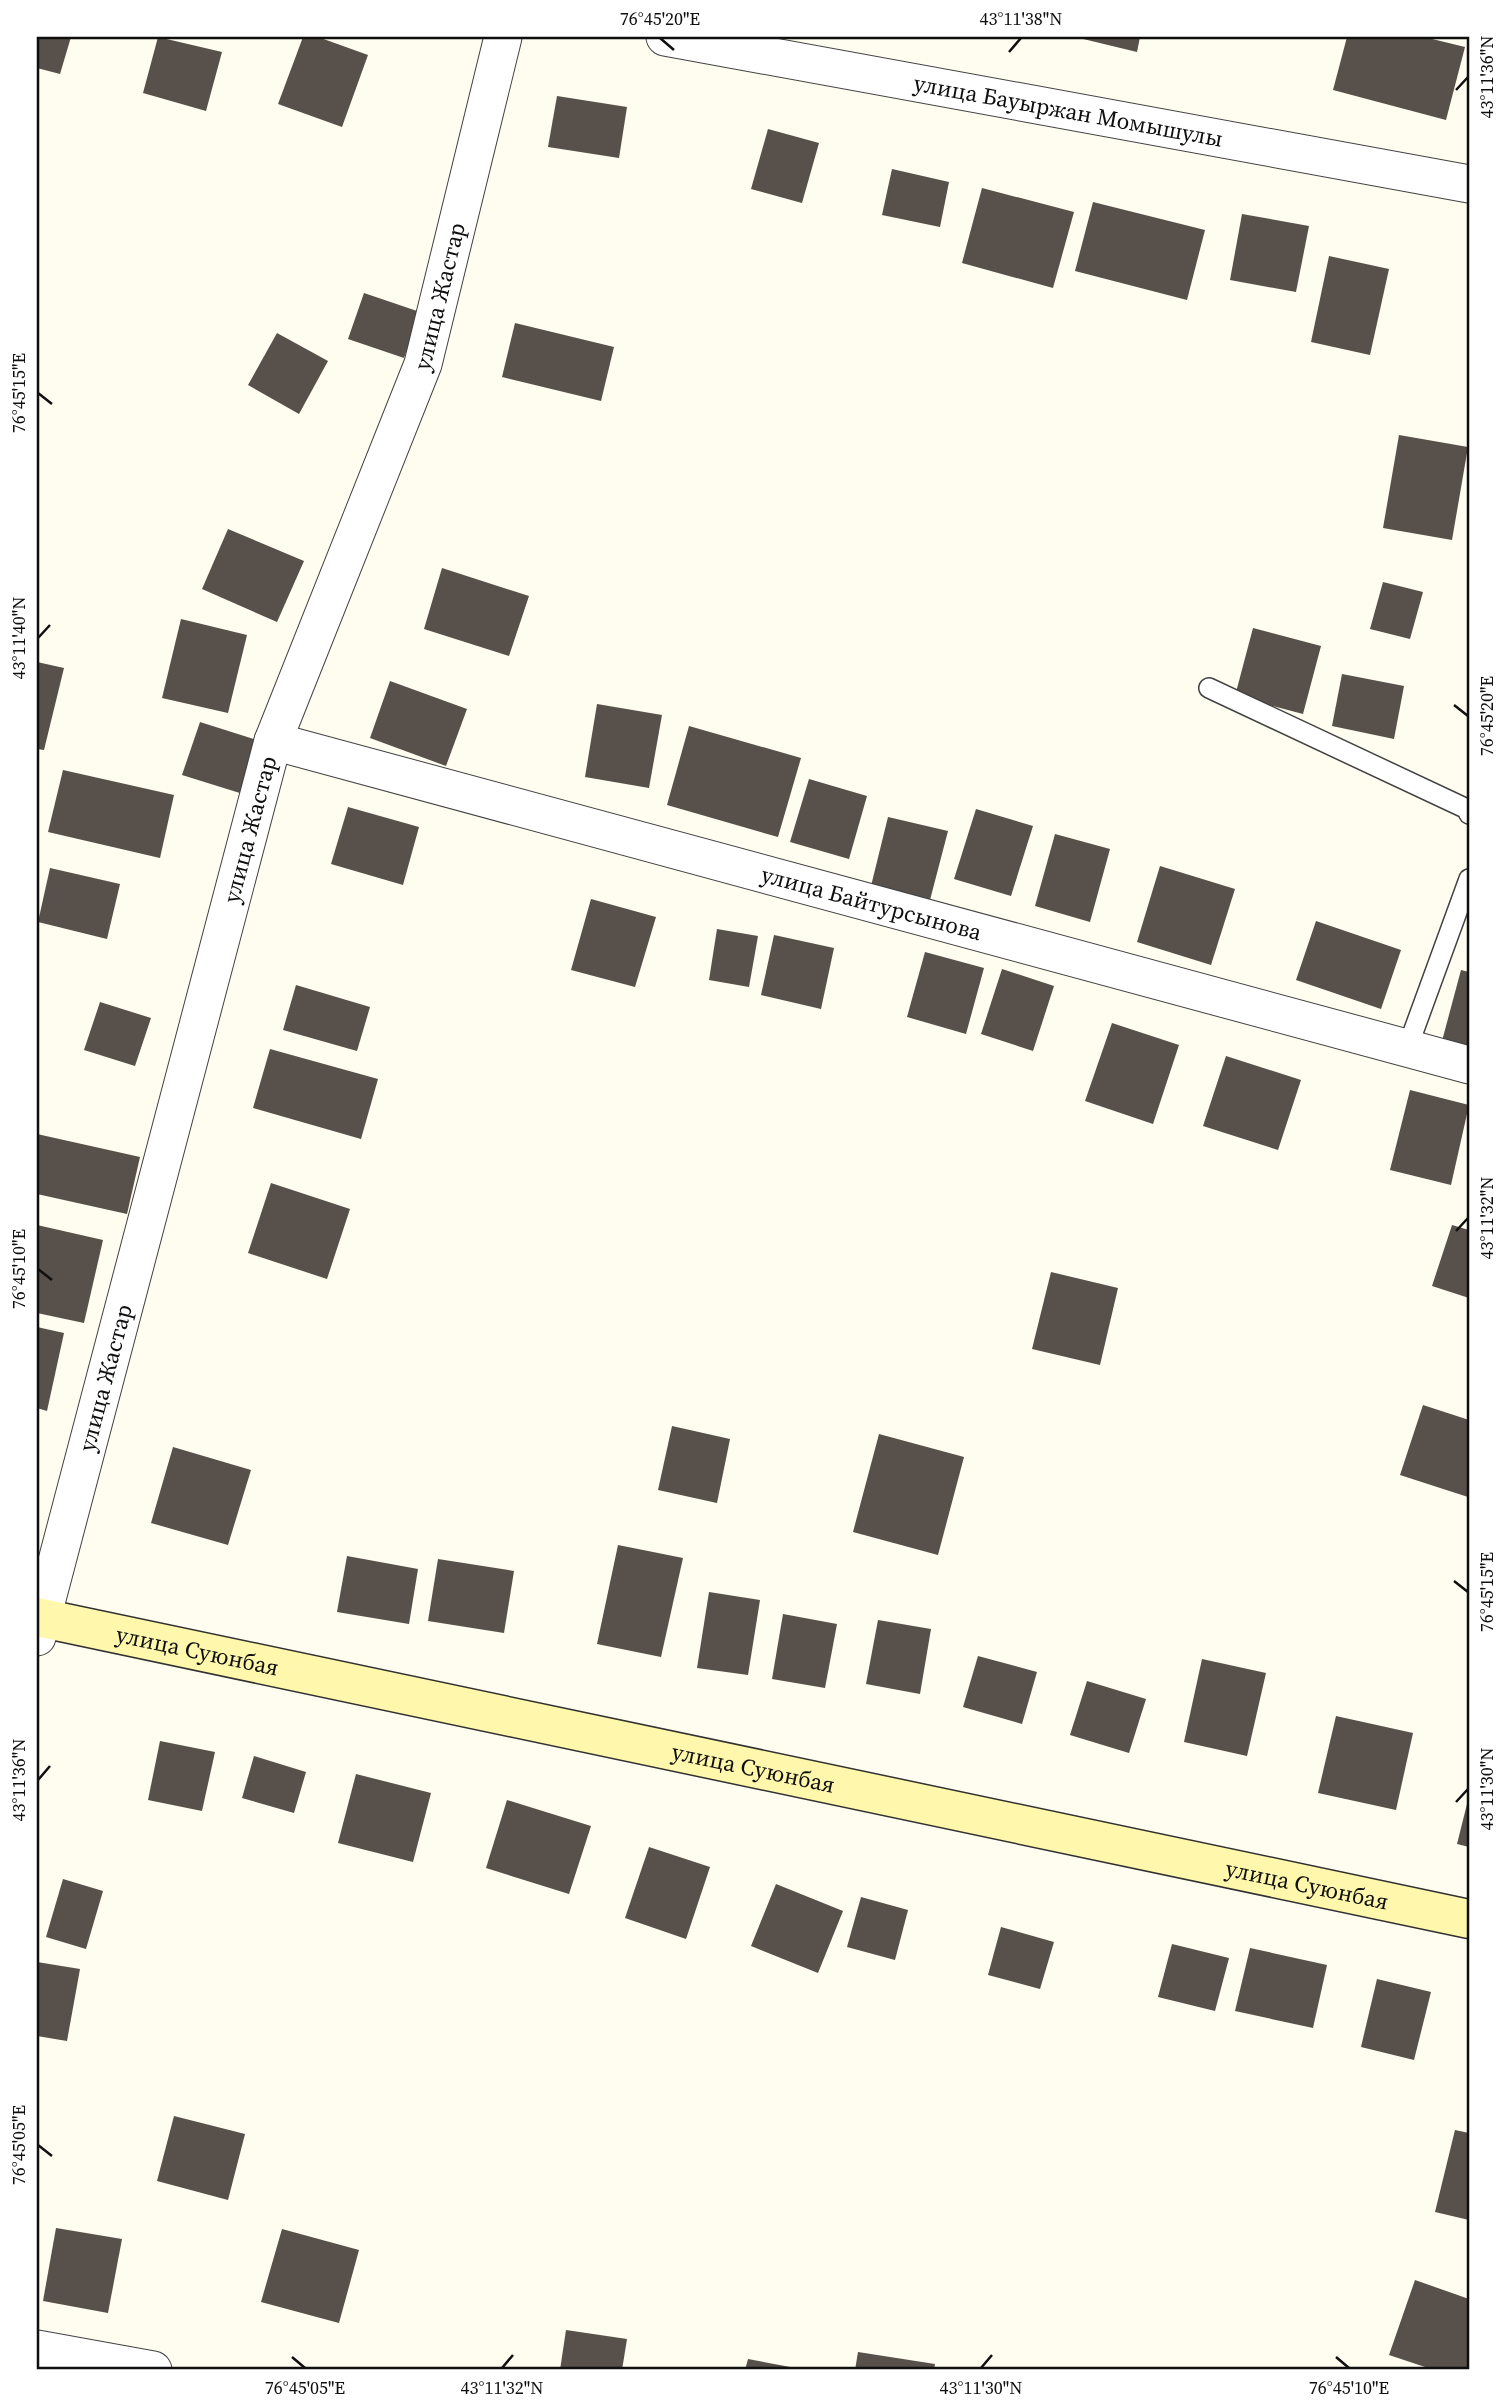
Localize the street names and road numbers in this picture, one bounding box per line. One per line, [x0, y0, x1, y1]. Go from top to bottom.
street label: улица Бауыржан Момышулы [911, 67, 1226, 155]
street label: улица Жастар [406, 219, 473, 375]
street label: улица Жастар [215, 752, 284, 907]
street label: улица Байтурсынова [758, 858, 986, 948]
street label: улица Жастар [71, 1301, 140, 1455]
street label: улица Суюнбая [113, 1618, 282, 1684]
street label: улица Суюнбая [669, 1735, 838, 1801]
street label: улица Суюнбая [1223, 1852, 1391, 1918]

